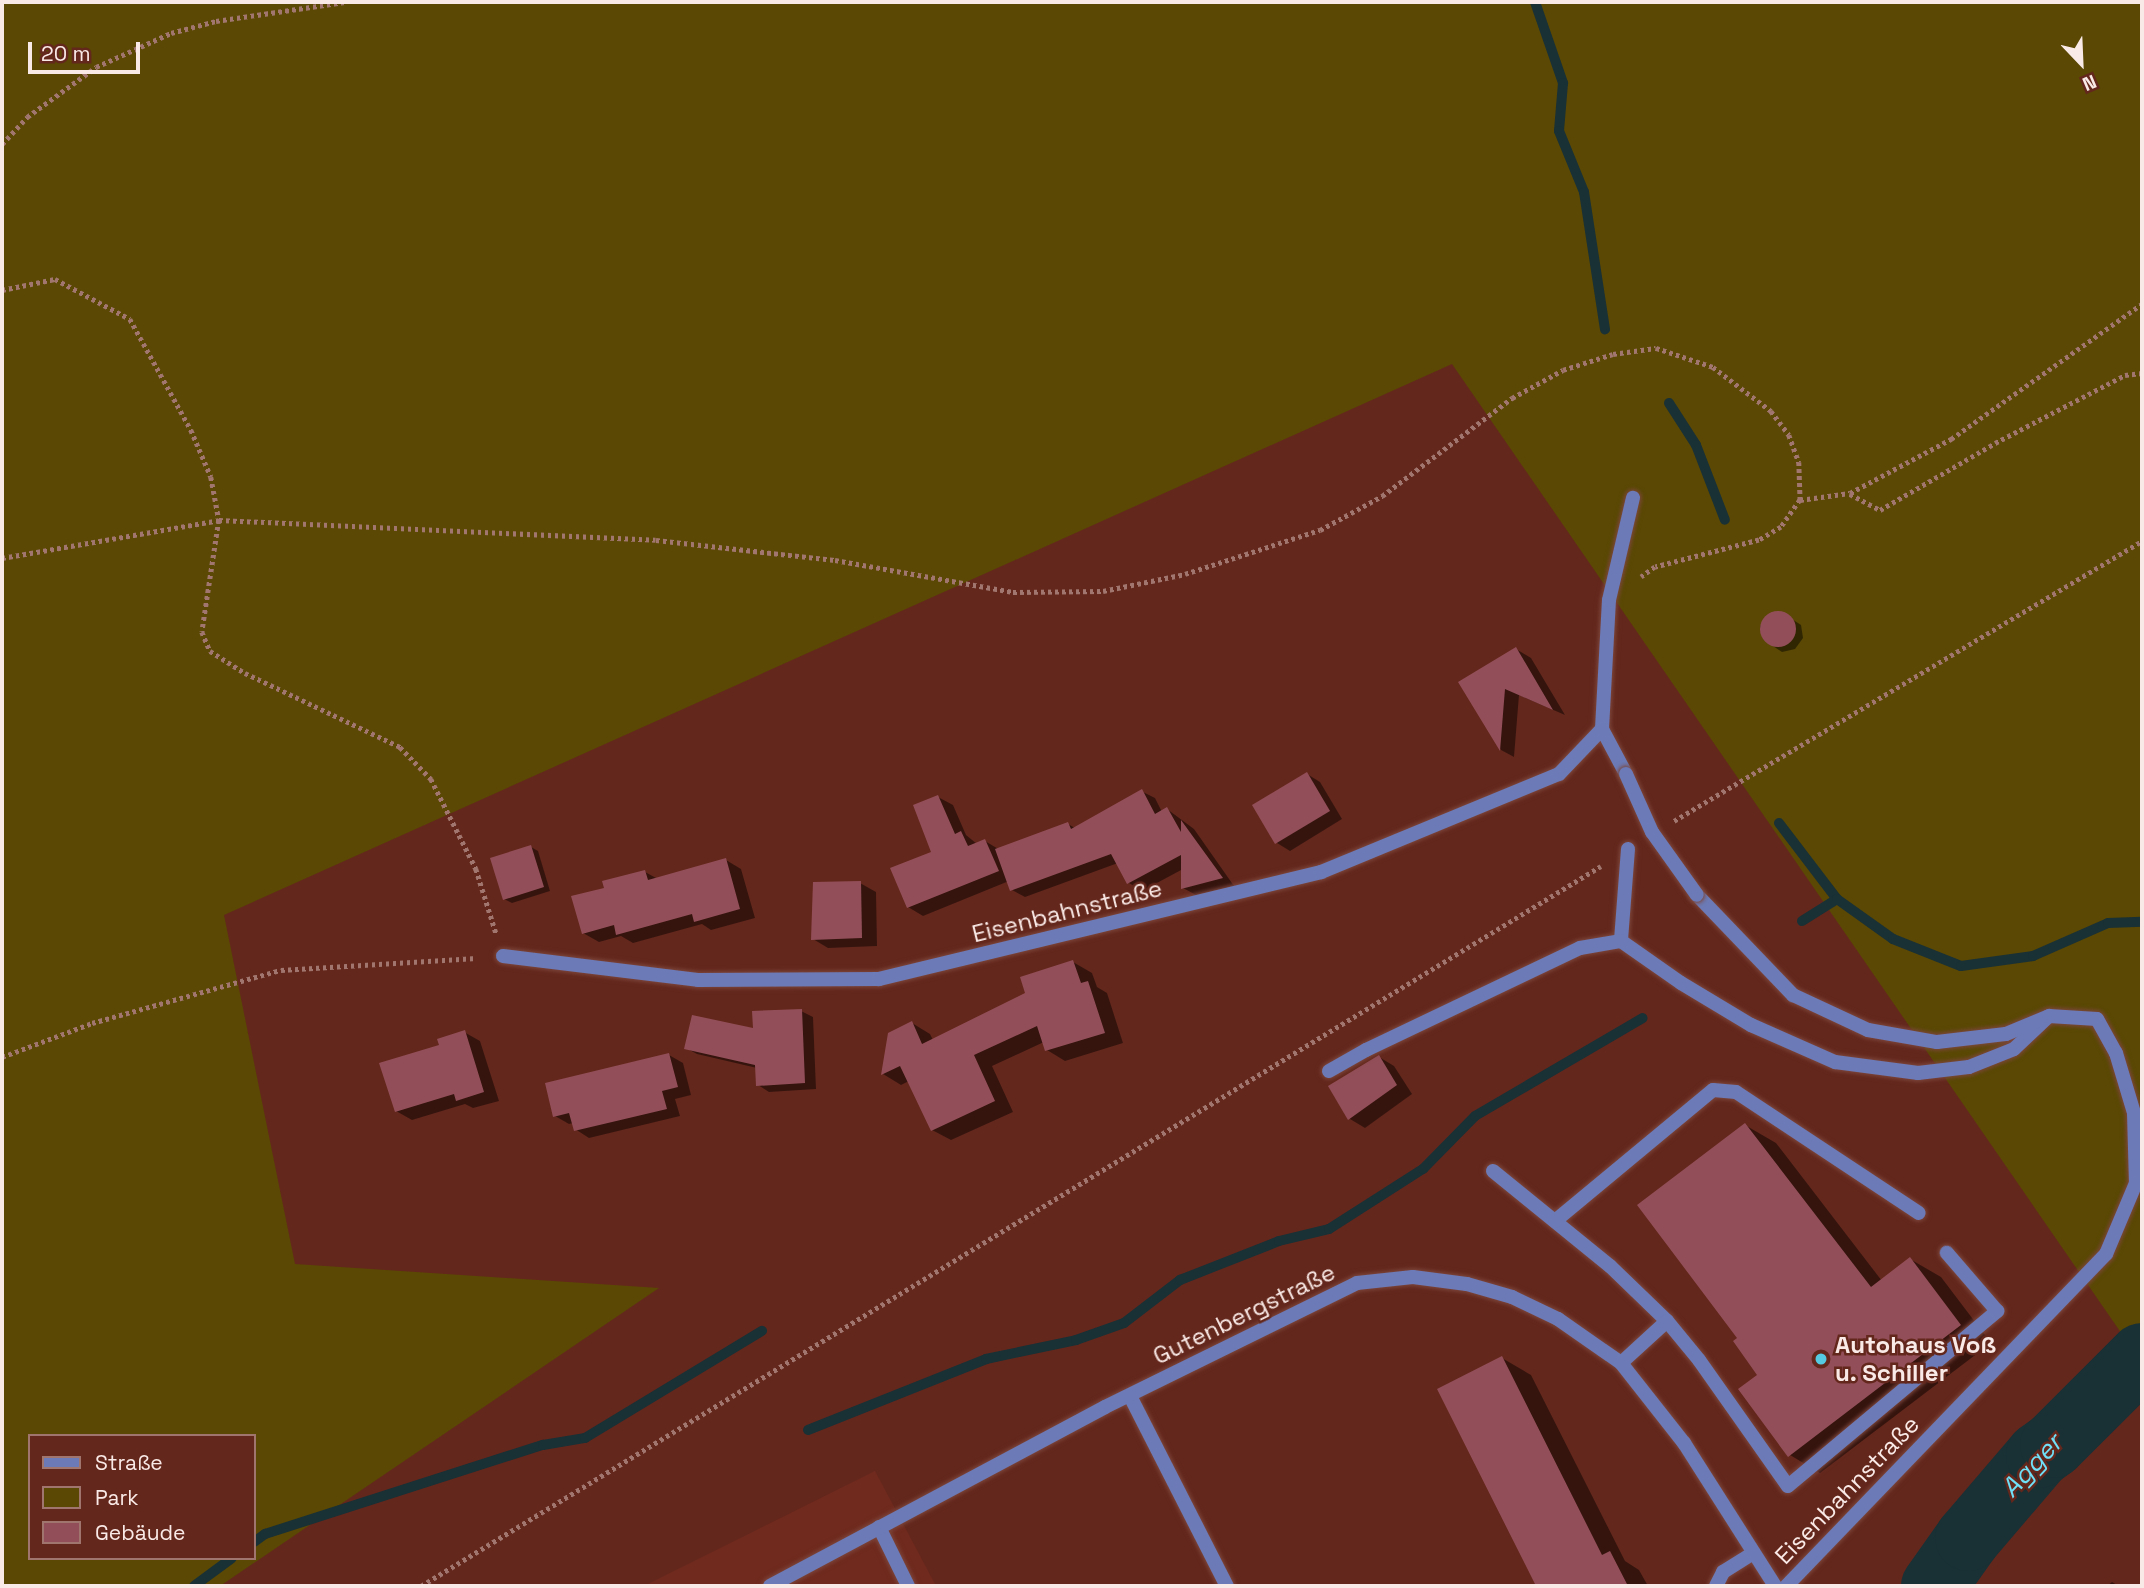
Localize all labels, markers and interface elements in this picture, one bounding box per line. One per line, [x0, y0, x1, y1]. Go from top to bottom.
scale bar [32, 28, 144, 72]
north arrow [2046, 28, 2116, 98]
text: 20 m [41, 40, 91, 67]
text: N [2079, 69, 2100, 97]
street label: Eisenbahnstraße [969, 873, 1165, 949]
street label: Gutenbergstraße [1148, 1257, 1340, 1371]
place label: Autohaus Voß u. Schiller [1835, 1331, 1996, 1387]
marker: Autohaus Voß u. Schiller [1813, 1351, 1829, 1367]
street label: Eisenbahnstraße [1769, 1410, 1925, 1570]
water label: Agger [1995, 1428, 2069, 1504]
legend [28, 1434, 256, 1560]
text: Straße [95, 1449, 163, 1476]
text: Park [95, 1484, 139, 1511]
text: Gebäude [95, 1519, 185, 1546]

